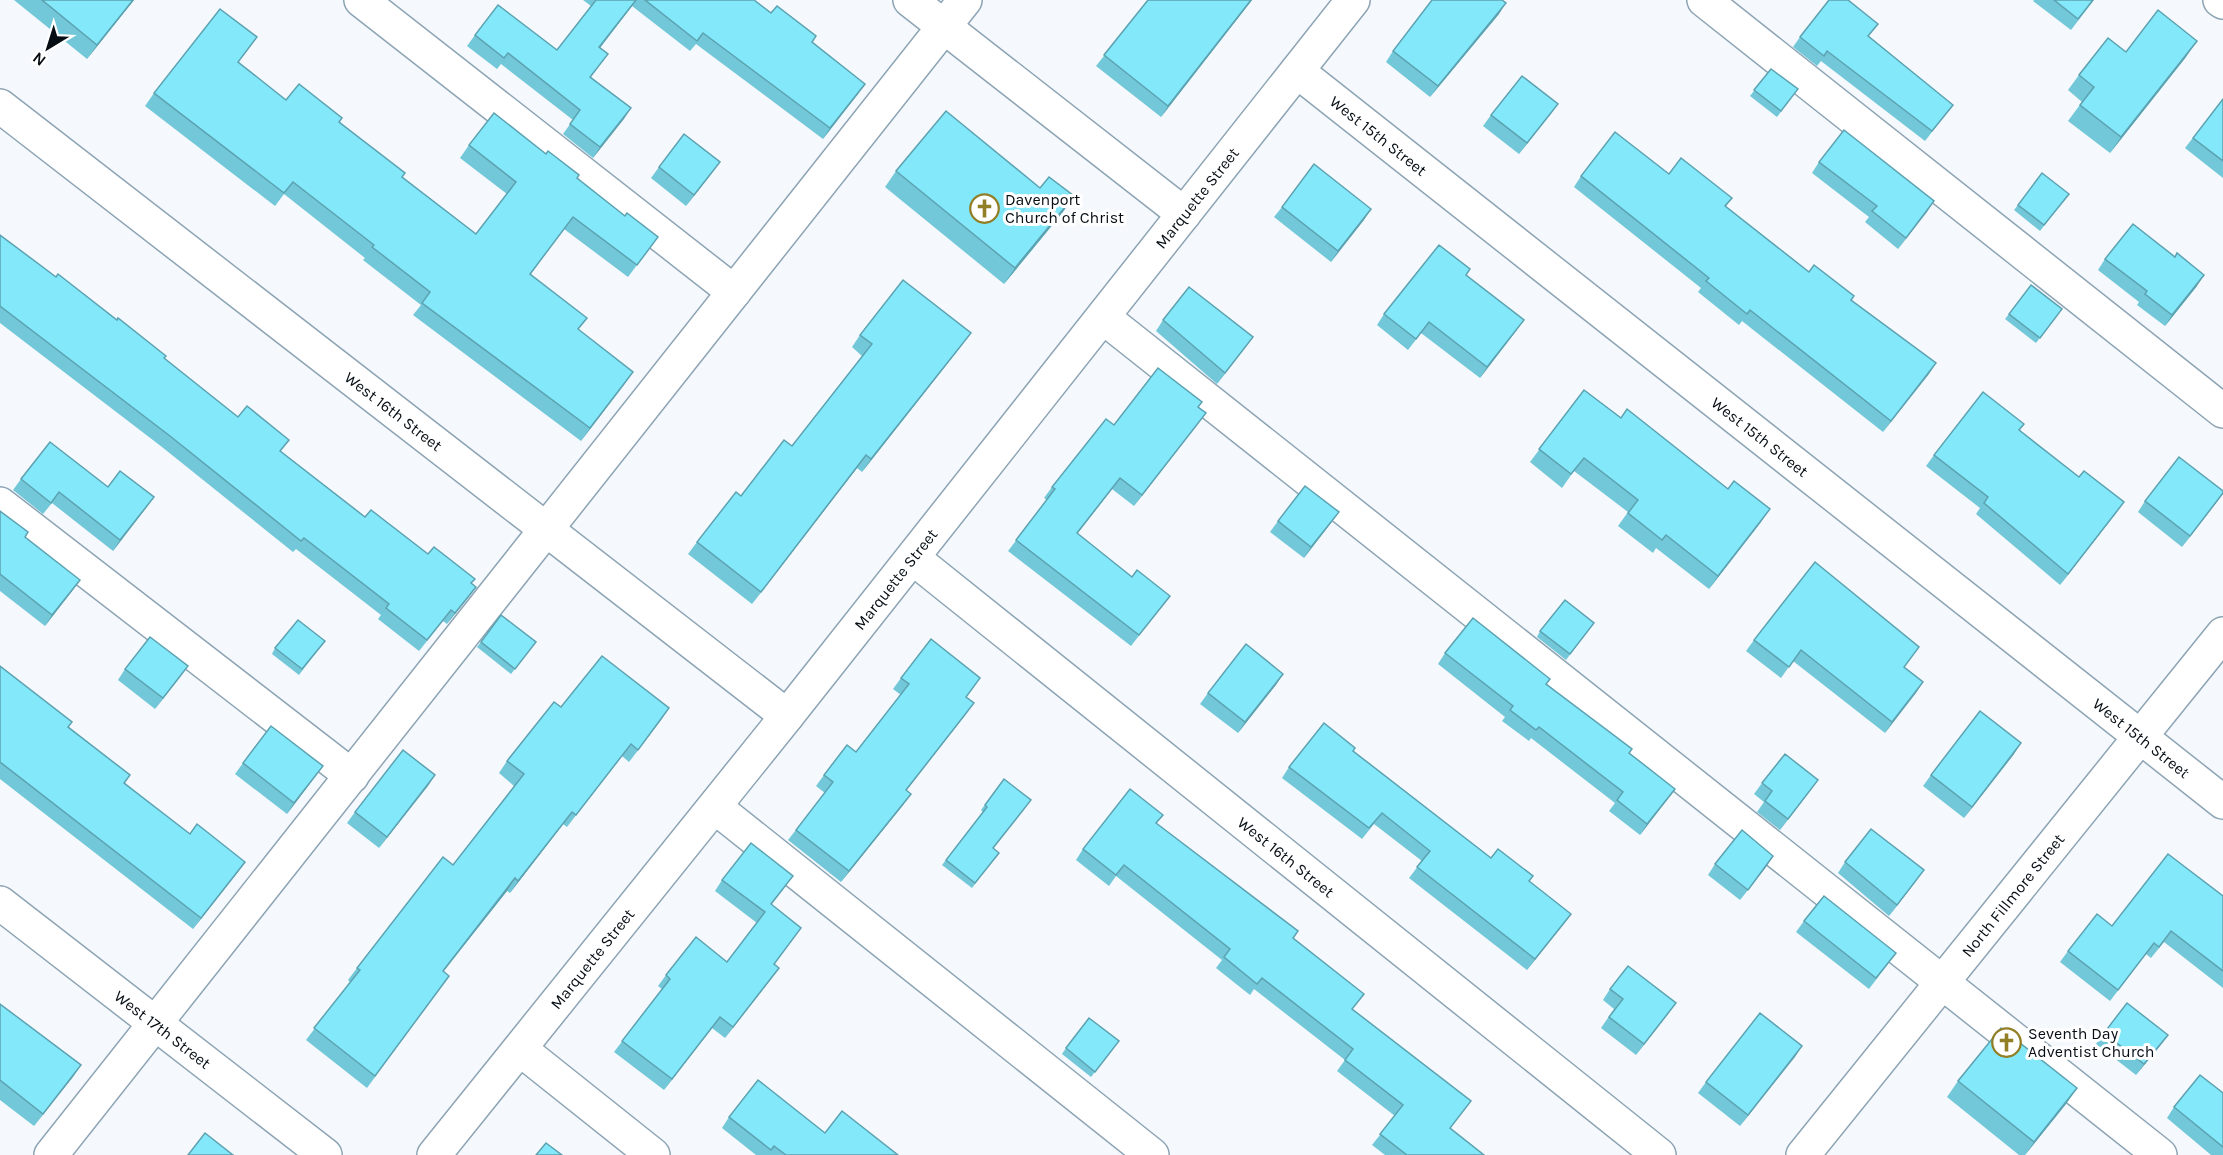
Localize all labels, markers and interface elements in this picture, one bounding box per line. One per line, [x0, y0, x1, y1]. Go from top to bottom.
north arrow [18, 18, 78, 78]
text: N [29, 48, 49, 70]
street label: West 15th Street [1326, 92, 1431, 180]
street label: Marquette Street [1151, 144, 1243, 252]
place label: Davenport Church of Christ [1005, 190, 1124, 227]
church icon: Davenport Church of Christ [968, 192, 1000, 224]
street label: West 16th Street [341, 368, 446, 455]
street label: West 15th Street [1708, 393, 1812, 481]
street label: Marquette Street [850, 525, 941, 634]
street label: West 15th Street [2089, 694, 2193, 782]
street label: West 16th Street [1234, 813, 1338, 901]
street label: North Fillmore Street [1958, 830, 2068, 961]
street label: Marquette Street [546, 905, 638, 1013]
street label: West 17th Street [111, 986, 214, 1073]
place label: Seventh Day Adventist Church [2028, 1024, 2154, 1061]
church icon: Seventh Day Adventist Church [1991, 1026, 2023, 1058]

